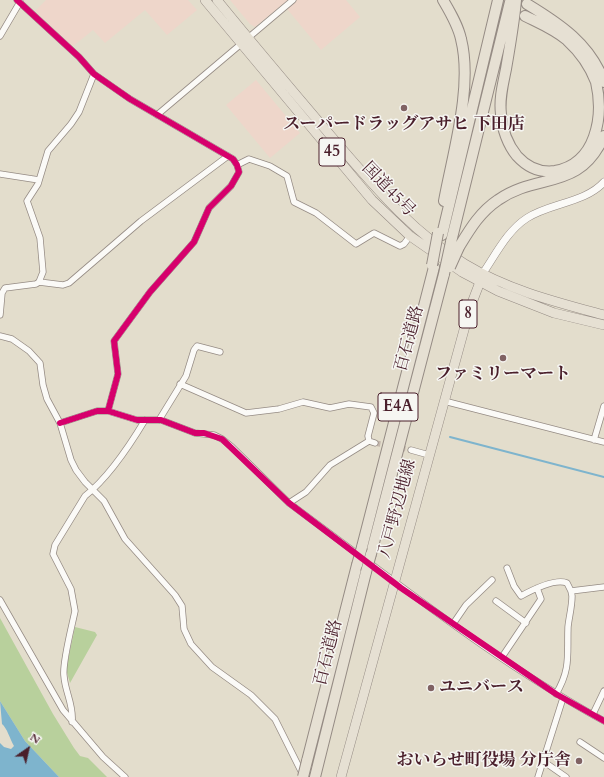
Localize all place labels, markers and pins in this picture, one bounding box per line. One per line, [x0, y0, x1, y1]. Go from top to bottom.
marker: スーパードラッグアサヒ 下田店 [399, 103, 409, 113]
place label: スーパードラッグアサヒ 下田店 [283, 115, 525, 135]
marker: ファミリーマート [498, 353, 508, 363]
place label: ファミリーマート [435, 365, 571, 385]
place label: ユニバース [439, 678, 524, 698]
marker: ユニバース [426, 683, 436, 693]
place label: おいらせ町役場 分庁舎 [396, 751, 571, 771]
marker: おいらせ町役場 分庁舎 [574, 756, 584, 766]

